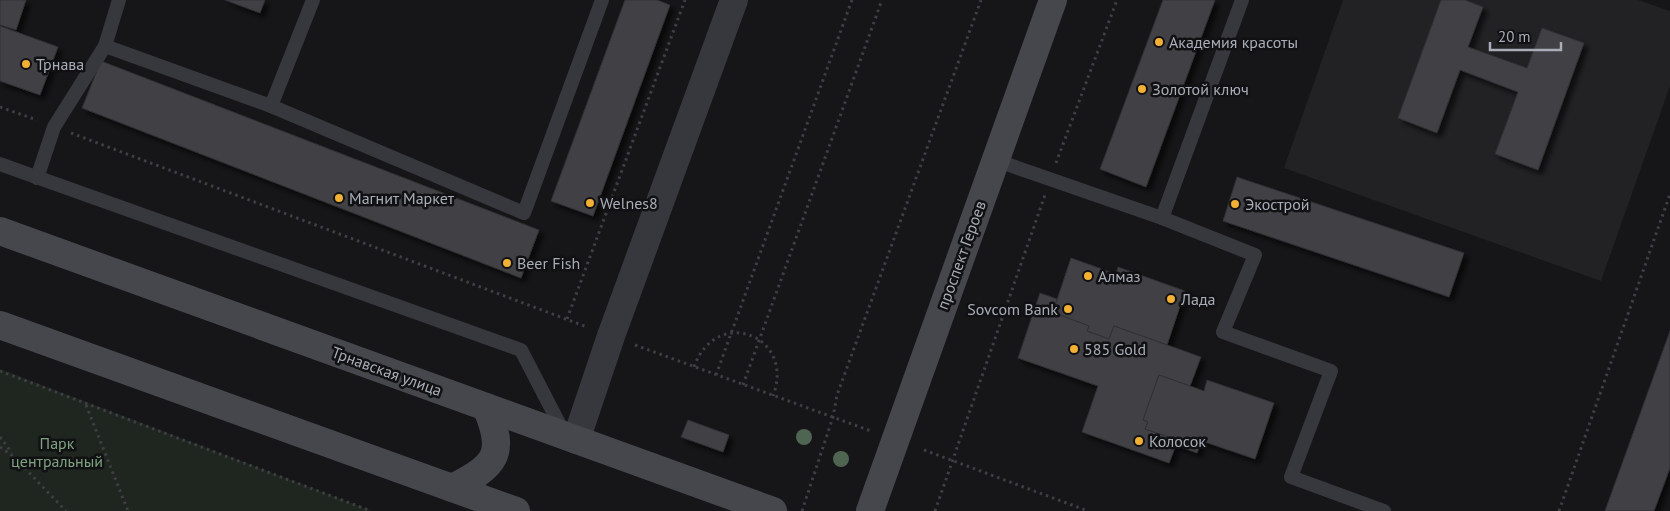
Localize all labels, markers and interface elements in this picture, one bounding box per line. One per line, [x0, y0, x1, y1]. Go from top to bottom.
scale bar [1490, 20, 1561, 52]
text: 20 m [1498, 27, 1531, 46]
place label: Академия красоты [1169, 32, 1298, 52]
marker: Академия красоты [1153, 36, 1165, 48]
place label: Трнава [36, 54, 84, 74]
marker: Трнава [20, 58, 32, 70]
place label: Золотой ключ [1152, 79, 1249, 99]
marker: Золотой ключ [1136, 83, 1148, 95]
place label: Магнит Маркет [349, 188, 455, 208]
marker: Магнит Маркет [333, 192, 345, 204]
place label: Welnes8 [600, 193, 658, 213]
place label: Экострой [1245, 194, 1310, 214]
marker: Welnes8 [584, 197, 596, 209]
street label: проспект Героев [932, 198, 990, 312]
marker: Экострой [1229, 198, 1241, 210]
place label: Beer Fish [517, 253, 580, 273]
marker: Beer Fish [501, 257, 513, 269]
place label: Алмаз [1098, 266, 1141, 286]
marker: Алмаз [1082, 270, 1094, 282]
place label: Лада [1180, 289, 1216, 309]
marker: Лада [1165, 293, 1177, 305]
place label: Sovcom Bank [967, 299, 1058, 319]
marker: Sovcom Bank [1062, 303, 1074, 315]
place label: 585 Gold [1084, 339, 1146, 359]
street label: Трнавская улица [329, 342, 445, 400]
marker: 585 Gold [1068, 343, 1080, 355]
place label: Колосок [1149, 431, 1206, 451]
park label: Парк центральный [11, 433, 103, 471]
marker: Колосок [1133, 435, 1145, 447]

